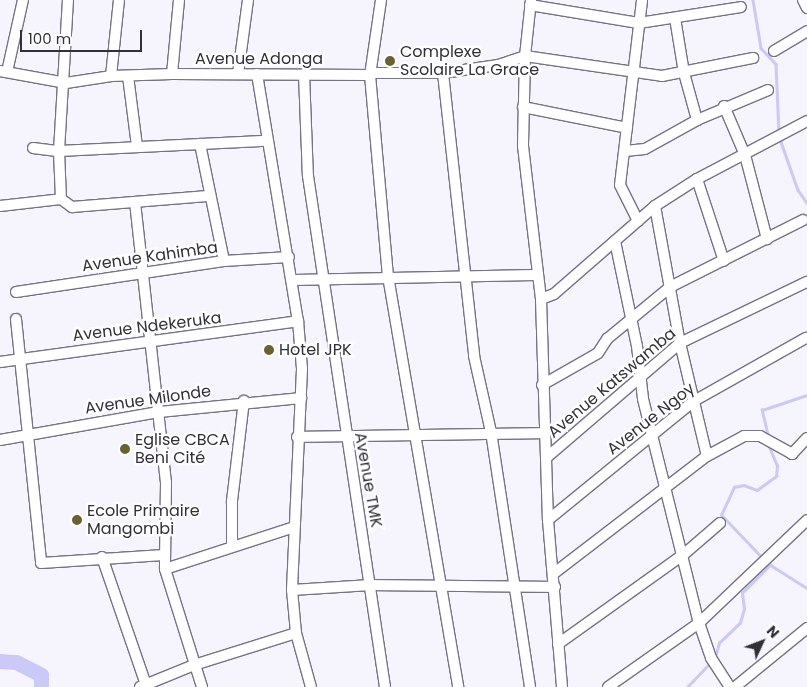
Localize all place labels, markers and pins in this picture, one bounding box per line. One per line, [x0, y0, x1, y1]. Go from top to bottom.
place label: Complexe Scolaire La Grace [400, 42, 539, 80]
marker: Complexe Scolaire La Grace [384, 55, 396, 67]
place label: Hotel JPK [279, 340, 352, 360]
marker: Hotel JPK [263, 344, 275, 356]
place label: Eglise CBCA Beni Cité [135, 430, 230, 468]
marker: Eglise CBCA Beni Cité [119, 443, 131, 455]
place label: Ecole Primaire Mangombi [87, 501, 200, 539]
marker: Ecole Primaire Mangombi [71, 514, 83, 526]

